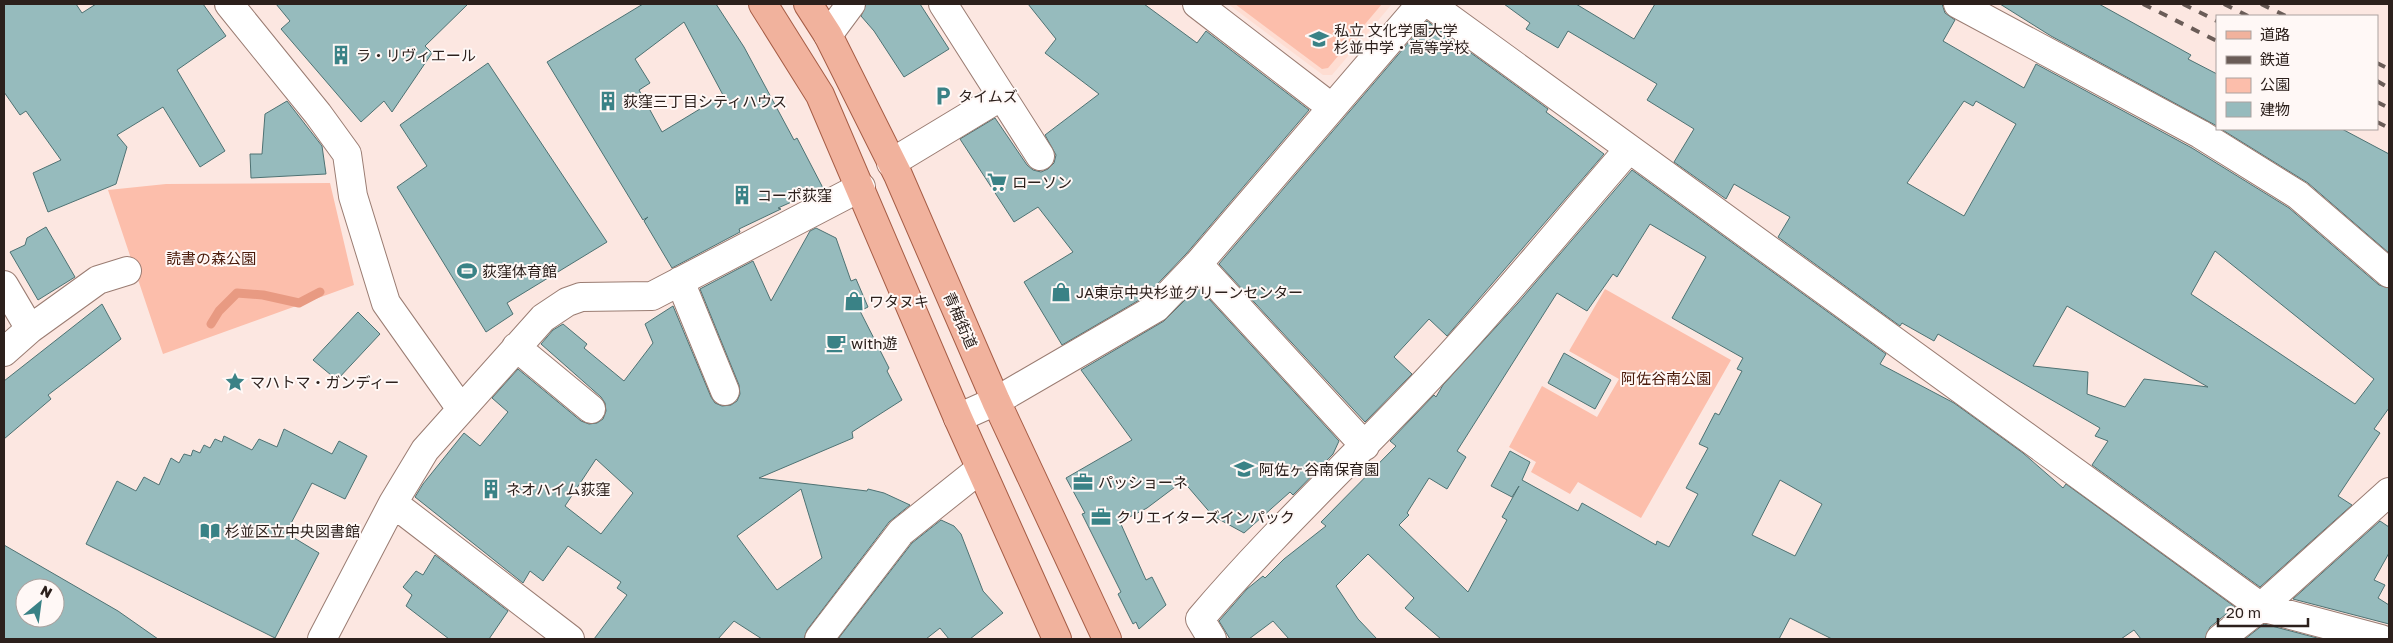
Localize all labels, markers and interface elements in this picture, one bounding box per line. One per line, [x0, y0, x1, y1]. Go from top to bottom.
legend [2216, 15, 2378, 130]
place label: 私立 文化学園大学 杉並中学・高等学校 [1334, 21, 1469, 56]
text: 道路 [2260, 25, 2290, 43]
school or university icon: 私立 文化学園大学 杉並中学・高等学校 [1308, 28, 1330, 50]
building icon: ラ・リヴィエール [330, 44, 352, 66]
place label: ラ・リヴィエール [356, 46, 476, 64]
text: 鉄道 [2260, 50, 2290, 68]
text: 公園 [2260, 75, 2290, 93]
parking icon: タイムズ [932, 85, 954, 107]
place label: タイムズ [958, 87, 1018, 105]
building icon: 荻窪三丁目シティハウス [597, 90, 619, 112]
place label: 荻窪三丁目シティハウス [623, 92, 787, 110]
text: 建物 [2260, 100, 2290, 118]
supermarket icon: ローソン [986, 171, 1008, 193]
place label: ローソン [1012, 173, 1072, 191]
building icon: コーポ荻窪 [731, 184, 753, 206]
place label: コーポ荻窪 [757, 186, 832, 204]
park label: 読書の森公園 [166, 249, 256, 267]
sports icon: 荻窪体育館 [456, 260, 478, 282]
place label: 荻窪体育館 [482, 262, 557, 280]
shop icon: JA東京中央杉並グリーンセンター [1050, 281, 1072, 303]
place label: JA東京中央杉並グリーンセンター [1076, 283, 1303, 301]
street label: 青梅街道 [941, 289, 981, 351]
shop icon: ワタヌキ [843, 290, 865, 312]
place label: ワタヌキ [869, 292, 929, 310]
cafe icon: with遊 [825, 332, 847, 354]
place label: with遊 [851, 334, 897, 352]
park label: 阿佐谷南公園 [1621, 369, 1711, 387]
place icon: マハトマ・ガンディー [224, 371, 246, 393]
place label: マハトマ・ガンディー [250, 373, 399, 391]
school or university icon: 阿佐ヶ谷南保育園 [1233, 458, 1255, 480]
place label: 阿佐ヶ谷南保育園 [1259, 460, 1379, 478]
office icon: パッショーネ [1072, 471, 1094, 493]
place label: パッショーネ [1098, 473, 1188, 491]
building icon: ネオハイム荻窪 [480, 478, 502, 500]
place label: ネオハイム荻窪 [506, 480, 610, 498]
office icon: クリエイターズインパック [1090, 506, 1112, 528]
place label: クリエイターズインパック [1116, 508, 1295, 526]
library icon: 杉並区立中央図書館 [199, 520, 221, 542]
place label: 杉並区立中央図書館 [225, 522, 360, 540]
north arrow [15, 578, 65, 628]
text: N [38, 581, 55, 601]
scale bar [2218, 596, 2308, 628]
text: 20 m [2226, 603, 2261, 621]

